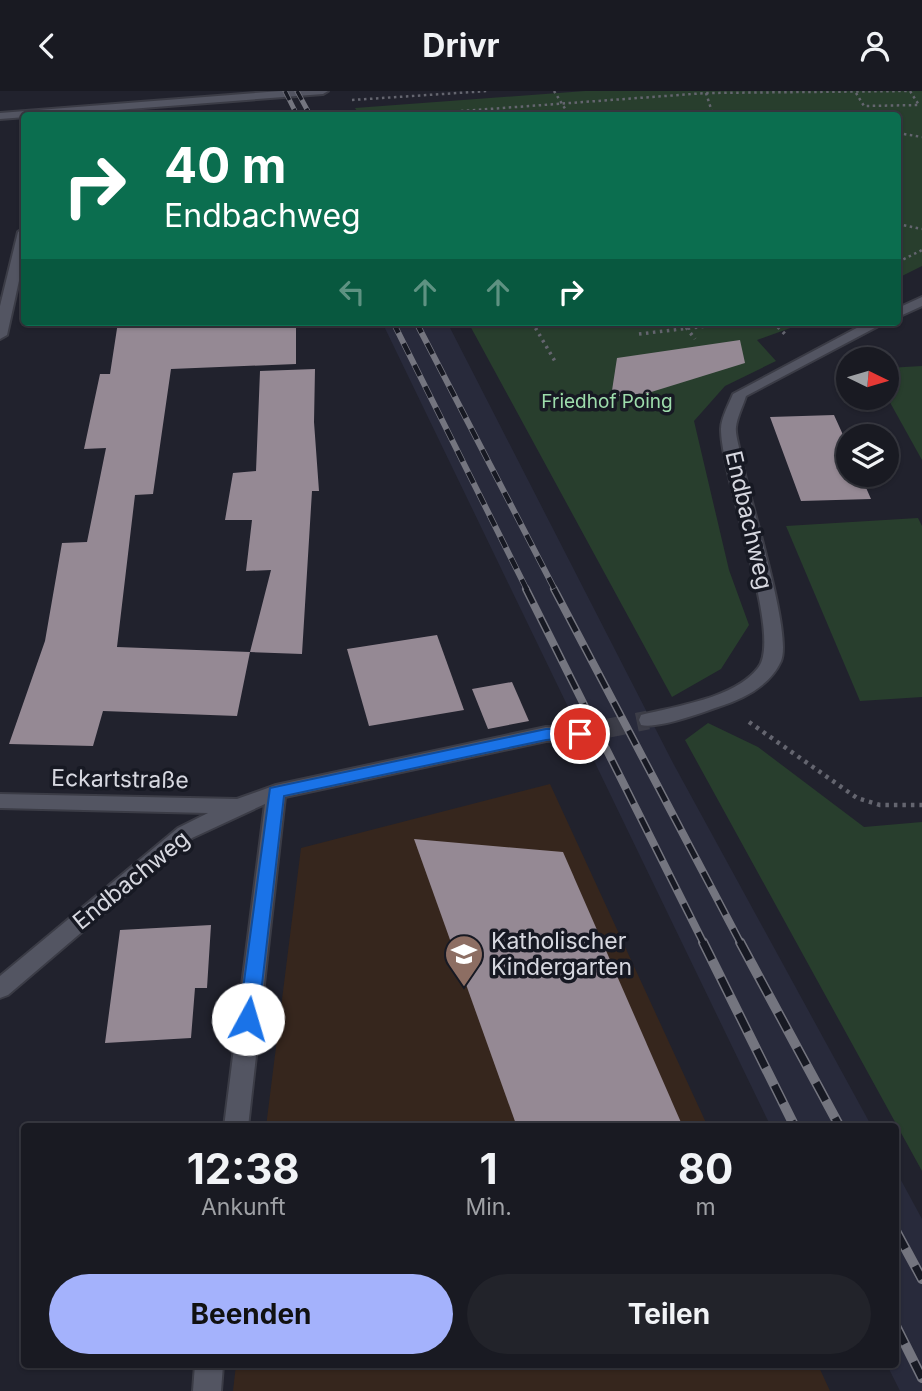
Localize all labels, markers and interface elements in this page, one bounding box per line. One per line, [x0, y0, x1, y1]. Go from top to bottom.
text: Drivr [422, 26, 500, 65]
icon: back [28, 27, 66, 65]
icon: person [856, 27, 894, 65]
text: 40 m [164, 136, 287, 195]
icon: right [49, 140, 140, 231]
text: Endbachweg [164, 196, 361, 235]
icon: left [333, 273, 371, 311]
icon: ahead [406, 273, 444, 311]
icon: ahead [479, 273, 517, 311]
icon: right [552, 273, 590, 311]
north arrow [836, 347, 900, 409]
map controls [836, 347, 899, 487]
park label: Friedhof Poing [541, 390, 673, 413]
button: layers [836, 424, 899, 487]
street label: Endbachweg [719, 448, 779, 592]
pin [550, 704, 610, 764]
icon: arrive [561, 715, 599, 753]
street label: Eckartstraße [51, 764, 189, 794]
street label: Endbachweg [67, 825, 195, 935]
place label: Katholischer Kindergarten [491, 927, 632, 981]
school or university icon: Katholischer Kindergarten [443, 933, 485, 988]
position arrow [211, 982, 285, 1056]
text: 12:38 [187, 1143, 300, 1194]
text: 1 [480, 1143, 498, 1194]
text: 80 [678, 1143, 733, 1194]
text: Ankunft [201, 1193, 285, 1221]
text: Min. [465, 1193, 512, 1221]
text: m [695, 1193, 716, 1221]
button: Beenden [49, 1274, 453, 1354]
button: Teilen [467, 1274, 871, 1354]

